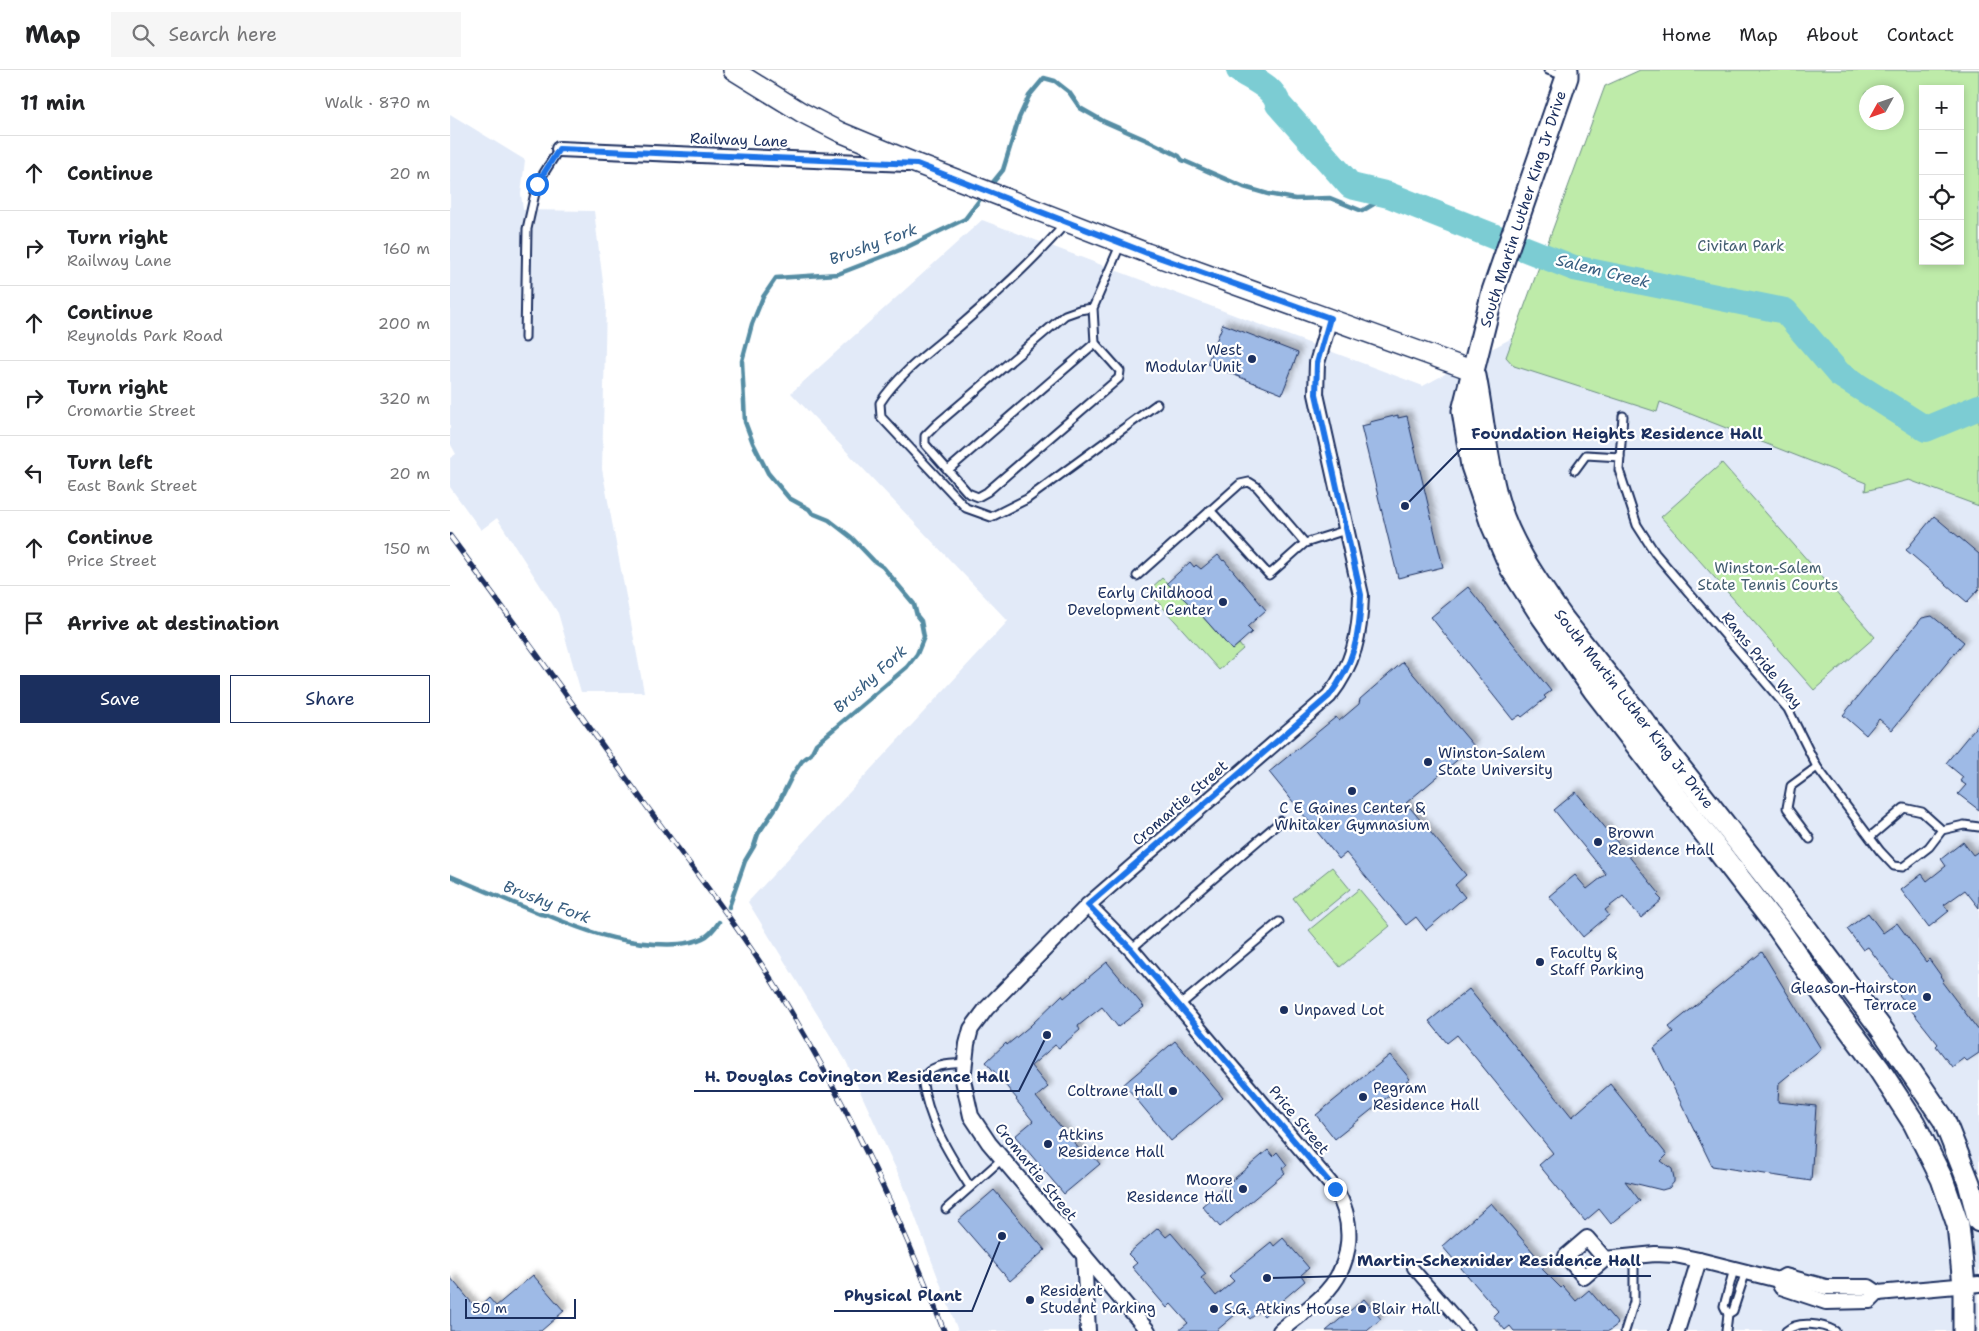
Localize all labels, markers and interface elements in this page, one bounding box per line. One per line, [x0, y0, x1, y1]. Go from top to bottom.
search box [111, 12, 461, 57]
text: Map [25, 19, 81, 51]
icon: search [129, 21, 157, 49]
text: Search here [169, 22, 277, 47]
text: Home [1662, 23, 1711, 47]
text: Map [1739, 23, 1778, 47]
text: About [1806, 23, 1859, 47]
text: Contact [1887, 23, 1954, 47]
north arrow [1859, 85, 1904, 130]
map controls [1919, 85, 1964, 265]
button: + [1919, 85, 1964, 130]
street label: South Martin Luther King Jr Drive [1475, 88, 1571, 330]
text: 11 min [20, 89, 85, 117]
text: Walk · 870 m [324, 92, 430, 113]
street label: Railway Lane [690, 128, 788, 152]
button: − [1919, 130, 1964, 175]
icon: ahead [20, 159, 48, 187]
text: Continue [67, 161, 153, 186]
text: 20 m [389, 163, 430, 184]
route start [526, 173, 549, 196]
button: locate [1919, 175, 1964, 220]
water label: Brushy Fork [826, 218, 920, 270]
button: layers [1919, 220, 1964, 265]
text: Turn right [67, 225, 168, 250]
icon: right [20, 234, 48, 262]
park label: Civitan Park [1697, 236, 1785, 256]
text: 160 m [383, 238, 430, 259]
water label: Salem Creek [1554, 249, 1652, 293]
text: Railway Lane [67, 250, 172, 271]
text: Continue [67, 300, 153, 325]
icon: ahead [20, 309, 48, 337]
text: 200 m [378, 313, 430, 334]
text: Reynolds Park Road [67, 325, 223, 346]
place label: West Modular Unit [1145, 340, 1242, 377]
marker: West Modular Unit [1246, 353, 1258, 365]
text: Turn right [67, 375, 168, 400]
icon: right [20, 384, 48, 412]
text: 320 m [379, 388, 430, 409]
text: Cromartie Street [67, 400, 196, 421]
callout: Foundation Heights Residence Hall [1461, 418, 1772, 449]
text: Foundation Heights Residence Hall [1471, 423, 1763, 444]
text: Turn left [67, 450, 153, 475]
icon: left [20, 459, 48, 487]
text: 20 m [389, 463, 430, 484]
text: East Bank Street [67, 475, 197, 496]
text: Continue [67, 525, 153, 550]
icon: ahead [20, 534, 48, 562]
text: 150 m [383, 538, 430, 559]
text: Price Street [67, 550, 157, 571]
park label: Winston-Salem State Tennis Courts [1698, 558, 1838, 595]
place label: Early Childhood Development Center [1067, 583, 1213, 620]
marker: Early Childhood Development Center [1217, 596, 1229, 608]
street label: South Martin Luther King Jr Drive [1550, 605, 1718, 813]
street label: Rams Pride Way [1717, 608, 1807, 712]
icon: arrive [20, 609, 48, 637]
text: Arrive at destination [67, 611, 279, 636]
water label: Brushy Fork [829, 640, 911, 718]
button: Save [20, 675, 220, 723]
button: Share [230, 675, 430, 723]
place label: Winston-Salem State University [1438, 743, 1553, 780]
street label: Cromartie Street [1128, 756, 1232, 850]
marker: Winston-Salem State University [1422, 756, 1434, 768]
marker: C E Gaines Center & Whitaker Gymnasium [1346, 785, 1358, 797]
place label: C E Gaines Center & Whitaker Gymnasium [1274, 798, 1430, 835]
place label: Brown Residence Hall [1608, 823, 1715, 860]
marker: Brown Residence Hall [1592, 836, 1604, 848]
water label: Brushy Fork [500, 876, 594, 928]
place label: Faculty & Staff Parking [1550, 943, 1644, 980]
marker: Faculty & Staff Parking [1534, 956, 1546, 968]
place label: Gleason-Hairston Terrace [1790, 978, 1917, 1015]
marker: Gleason-Hairston Terrace [1921, 991, 1933, 1003]
place label: Unpaved Lot [1294, 1000, 1385, 1020]
marker: Unpaved Lot [1278, 1004, 1290, 1016]
callout: H. Douglas Covington Residence Hall [694, 1060, 1019, 1091]
text: H. Douglas Covington Residence Hall [705, 1066, 1010, 1087]
place label: Pegram Residence Hall [1373, 1078, 1480, 1115]
place label: Coltrane Hall [1067, 1081, 1163, 1101]
street label: Price Street [1264, 1081, 1334, 1159]
marker: Coltrane Hall [1167, 1085, 1179, 1097]
marker: Pegram Residence Hall [1357, 1091, 1369, 1103]
street label: Cromartie Street [990, 1119, 1082, 1225]
place label: Atkins Residence Hall [1058, 1125, 1165, 1162]
marker: Atkins Residence Hall [1042, 1138, 1054, 1150]
place label: Moore Residence Hall [1127, 1170, 1233, 1207]
route end [1324, 1178, 1347, 1201]
marker: Moore Residence Hall [1237, 1183, 1249, 1195]
callout: Martin-Schexnider Residence Hall [1347, 1245, 1651, 1276]
text: Martin-Schexnider Residence Hall [1357, 1250, 1642, 1271]
callout: Physical Plant [834, 1280, 972, 1311]
place label: Resident Student Parking [1040, 1281, 1156, 1318]
text: Physical Plant [844, 1285, 962, 1306]
marker: Resident Student Parking [1024, 1294, 1036, 1306]
scale bar [465, 1296, 576, 1319]
text: 50 m [472, 1299, 507, 1317]
place label: S.G. Atkins House [1224, 1299, 1350, 1319]
place label: Blair Hall [1372, 1299, 1441, 1319]
marker: S.G. Atkins House [1208, 1303, 1220, 1315]
marker: Blair Hall [1356, 1303, 1368, 1315]

